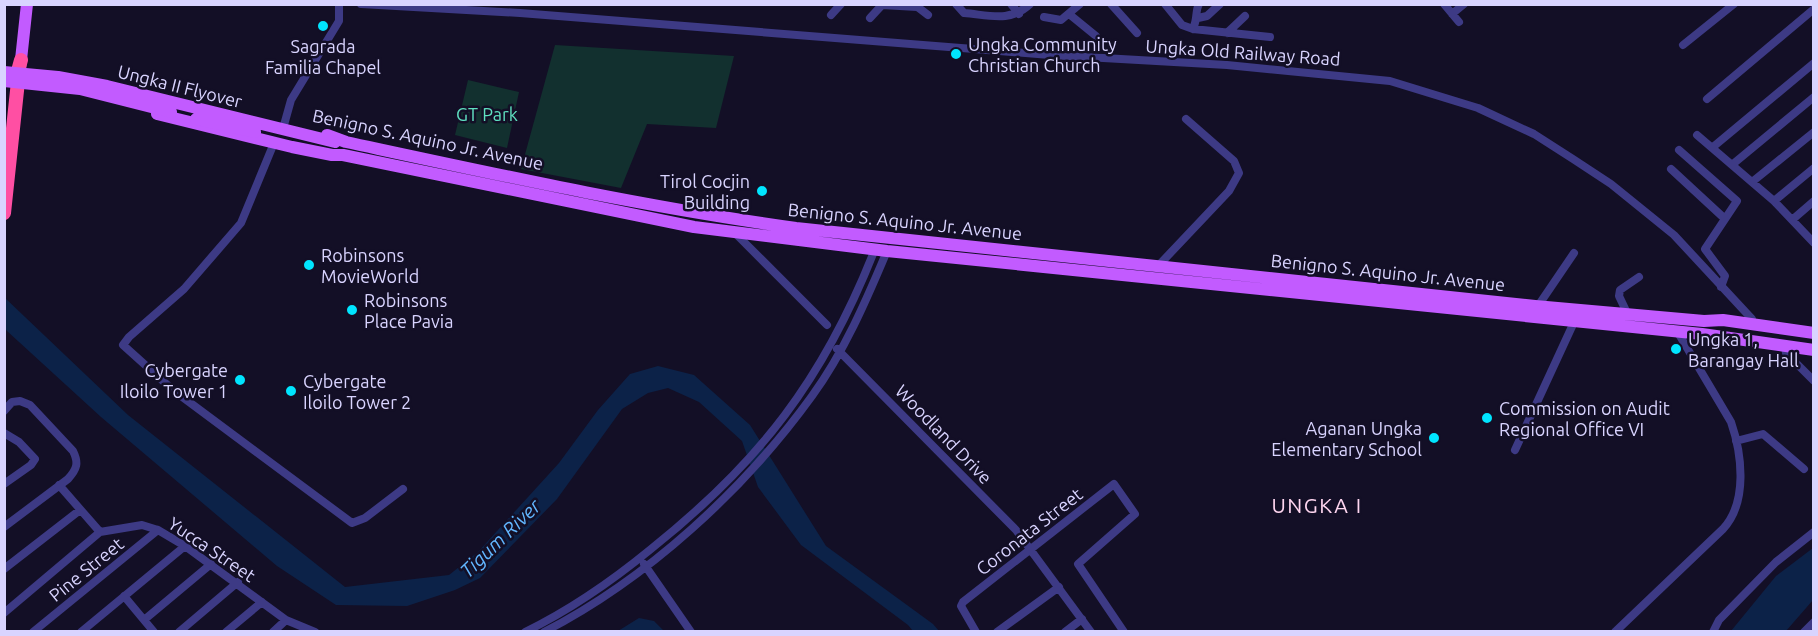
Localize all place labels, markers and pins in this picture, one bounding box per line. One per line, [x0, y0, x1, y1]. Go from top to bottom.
marker: Sagrada Familia Chapel [316, 19, 330, 33]
place label: Ungka Community Christian Church [968, 34, 1117, 75]
place label: Sagrada Familia Chapel [265, 36, 381, 77]
marker: Ungka Community Christian Church [949, 47, 963, 61]
place label: Tirol Cocjin Building [660, 171, 750, 212]
marker: Tirol Cocjin Building [755, 184, 769, 198]
place label: Robinsons MovieWorld [321, 245, 419, 286]
marker: Robinsons MovieWorld [302, 258, 316, 272]
place label: Robinsons Place Pavia [364, 290, 453, 331]
marker: Robinsons Place Pavia [345, 303, 359, 317]
place label: Ungka 1, Barangay Hall [1688, 329, 1799, 370]
marker: Ungka 1, Barangay Hall [1669, 342, 1683, 356]
place label: Cybergate Iloilo Tower 1 [120, 360, 228, 401]
place label: Cybergate Iloilo Tower 2 [303, 371, 411, 412]
marker: Cybergate Iloilo Tower 1 [233, 373, 247, 387]
marker: Cybergate Iloilo Tower 2 [284, 384, 298, 398]
place label: Commission on Audit Regional Office VI [1499, 398, 1670, 439]
marker: Commission on Audit Regional Office VI [1480, 411, 1494, 425]
place label: Aganan Ungka Elementary School [1271, 418, 1422, 459]
marker: Aganan Ungka Elementary School [1427, 431, 1441, 445]

